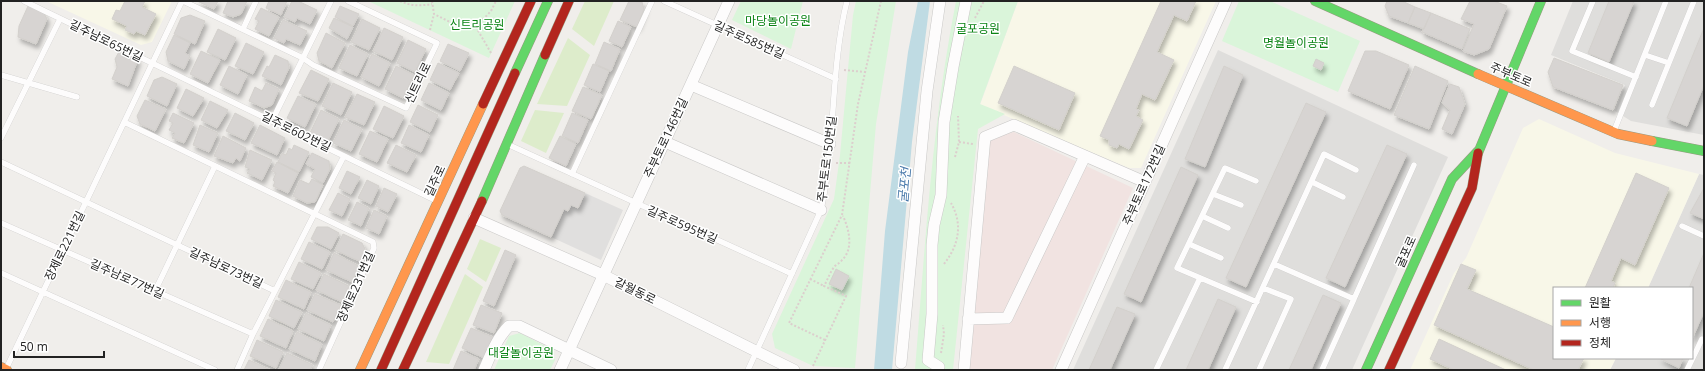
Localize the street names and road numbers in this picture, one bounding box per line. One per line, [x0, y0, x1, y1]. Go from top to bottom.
street label: 길주남로65번길 [67, 15, 146, 66]
street label: 길주로585번길 [711, 16, 787, 63]
street label: 주부토로 [1488, 58, 1535, 91]
street label: 신트리로 [400, 59, 435, 106]
street label: 주부토로146번길 [639, 95, 692, 181]
street label: 길주로602번길 [258, 107, 334, 156]
street label: 주부토로150번길 [813, 115, 840, 203]
street label: 주부토로172번길 [1118, 142, 1169, 228]
street label: 길주로 [420, 162, 449, 199]
street label: 길주로595번길 [644, 201, 720, 248]
street label: 장제로221번길 [40, 208, 89, 284]
street label: 굴포로 [1391, 233, 1420, 270]
street label: 길주남로73번길 [186, 243, 266, 292]
street label: 장제로231번길 [332, 249, 379, 325]
street label: 길주남로77번길 [87, 255, 167, 303]
street label: 갈월동로 [612, 273, 659, 308]

